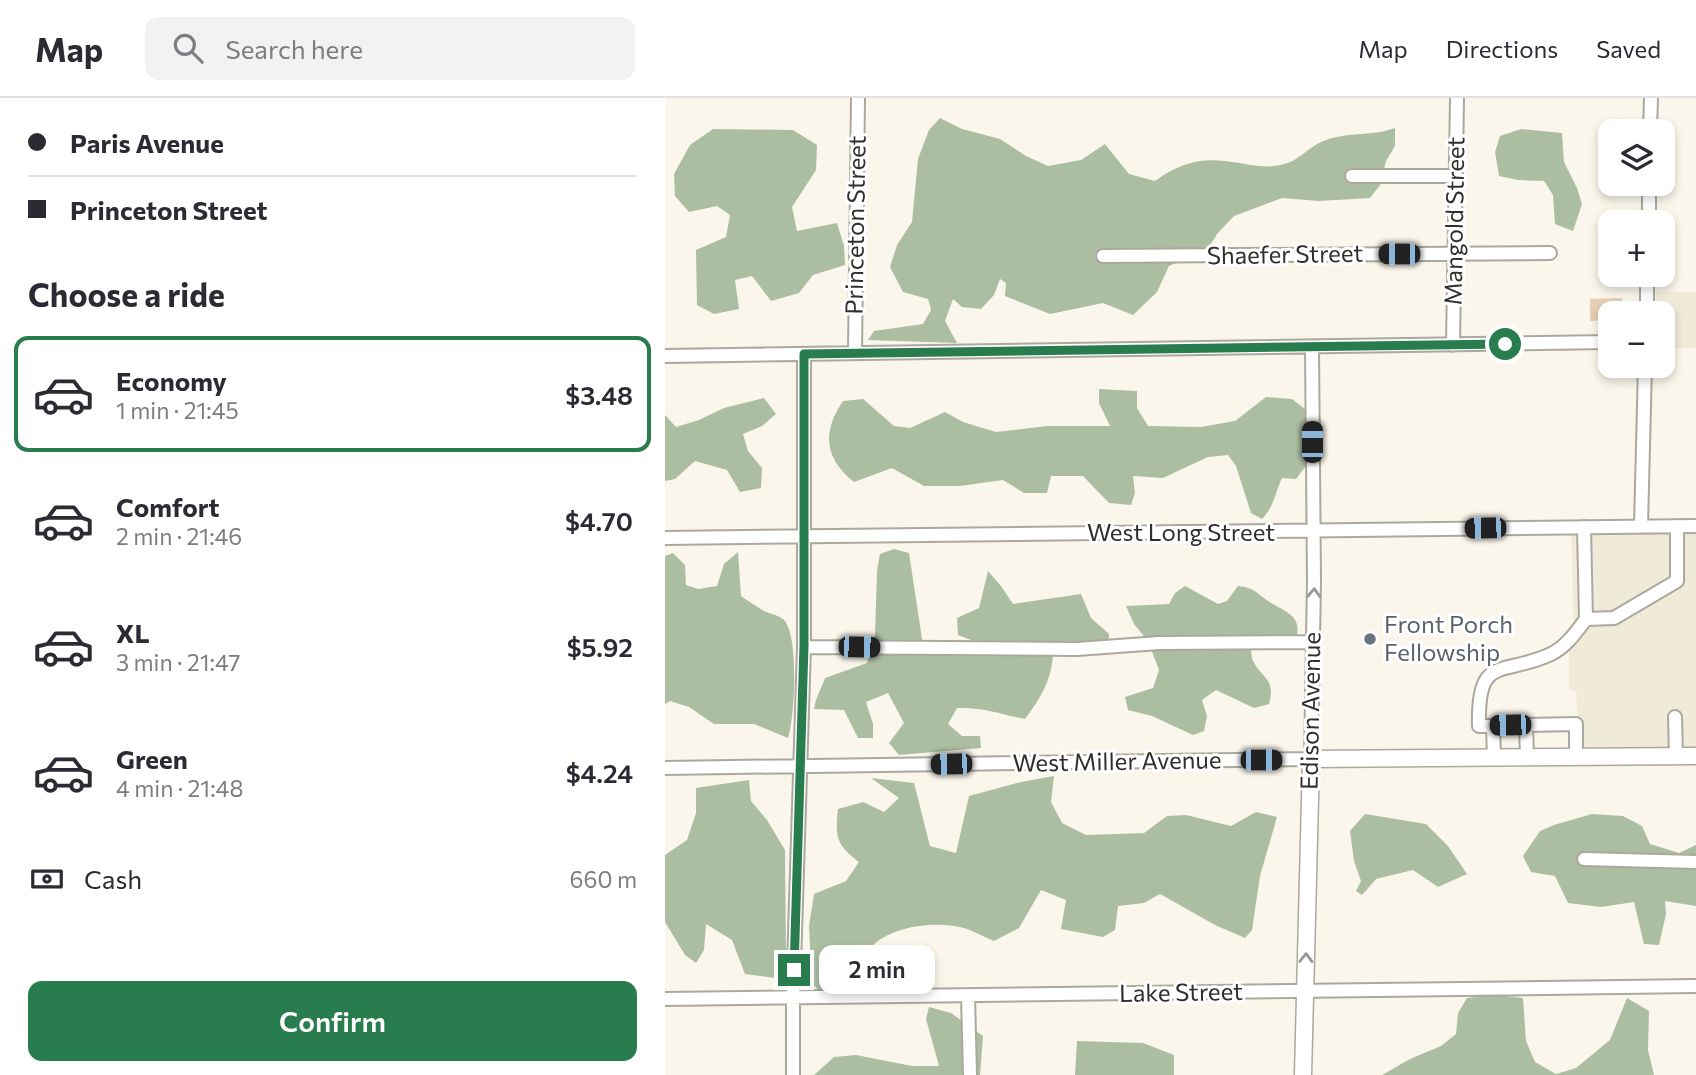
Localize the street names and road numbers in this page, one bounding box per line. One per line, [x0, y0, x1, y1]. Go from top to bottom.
street label: Princeton Street [838, 135, 871, 315]
street label: Mangold Street [1438, 136, 1469, 305]
street label: Shaefer Street [1207, 238, 1364, 269]
street label: West Long Street [1087, 517, 1275, 546]
street label: Edison Avenue [1294, 632, 1325, 790]
street label: West Miller Avenue [1012, 744, 1222, 777]
street label: Lake Street [1119, 976, 1243, 1007]

